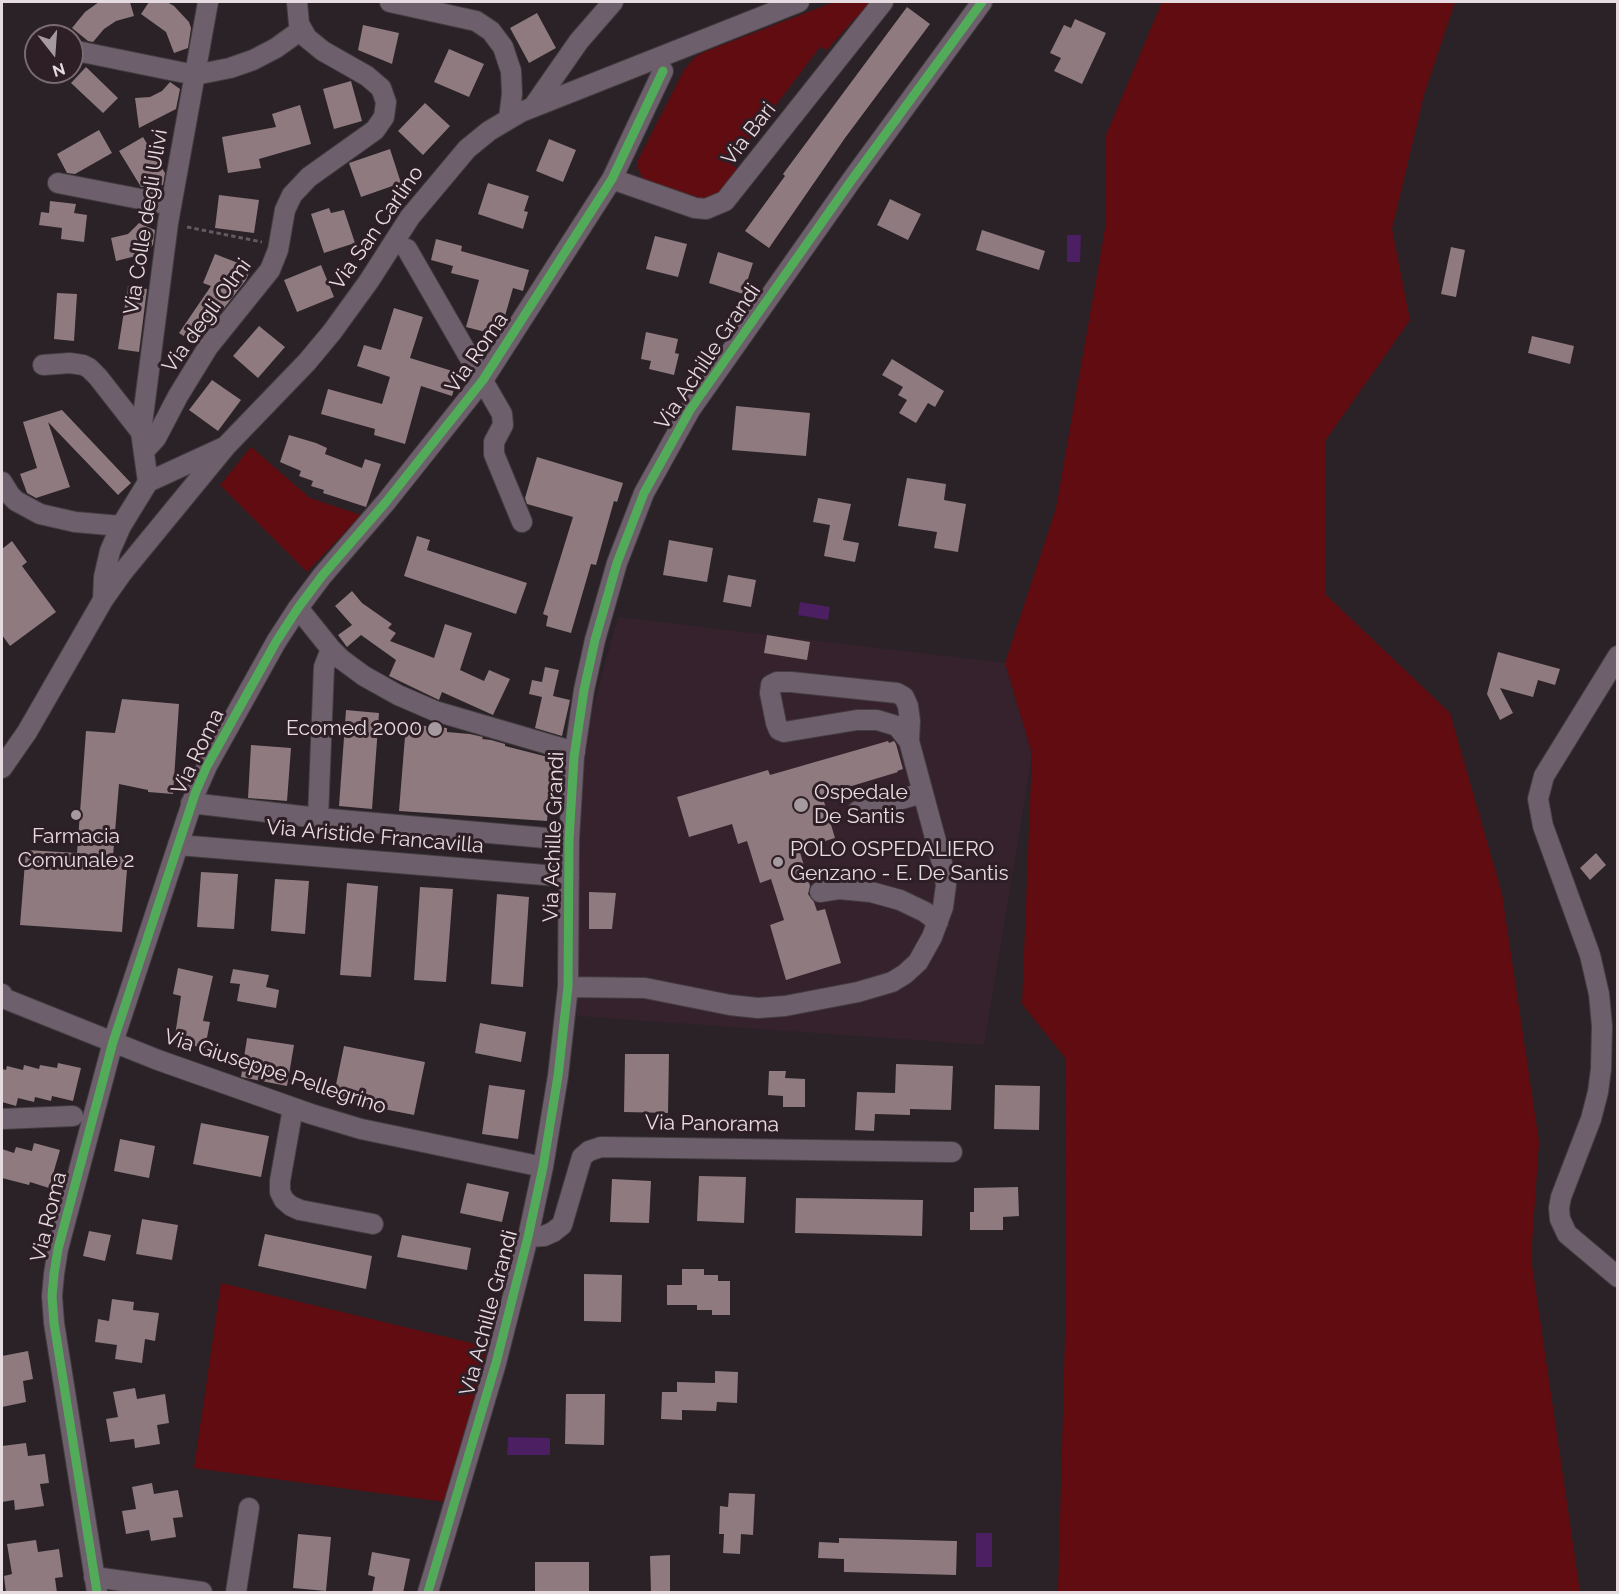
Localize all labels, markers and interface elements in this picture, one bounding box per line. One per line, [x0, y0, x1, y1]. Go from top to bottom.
north arrow [24, 24, 84, 84]
text: N [50, 59, 67, 81]
street label: Via Bari [717, 97, 781, 171]
street label: Via Colle degli Ulivi [119, 127, 173, 317]
street label: Via San Carlino [325, 161, 429, 295]
street label: Via degli Olmi [157, 254, 257, 378]
street label: Via Achille Grandi [650, 279, 766, 435]
street label: Via Roma [440, 308, 514, 398]
street label: Via Roma [166, 705, 230, 799]
place label: Ecomed 2000 [286, 716, 422, 742]
marker: Ecomed 2000 [426, 720, 444, 738]
street label: Via Achille Grandi [538, 751, 570, 923]
place label: Ospedale De Santis [814, 780, 908, 830]
marker: Ospedale De Santis [792, 796, 810, 814]
marker: Farmacia Comunale 2 [69, 808, 83, 822]
street label: Via Aristide Francavilla [265, 815, 485, 859]
place label: Farmacia Comunale 2 [18, 824, 134, 874]
place label: POLO OSPEDALIERO Genzano - E. De Santis [790, 837, 1009, 887]
marker: POLO OSPEDALIERO Genzano - E. De Santis [771, 855, 785, 869]
street label: Via Giuseppe Pellegrino [161, 1024, 389, 1120]
street label: Via Panorama [645, 1110, 779, 1138]
street label: Via Roma [26, 1169, 72, 1265]
street label: Via Achille Grandi [455, 1227, 523, 1399]

